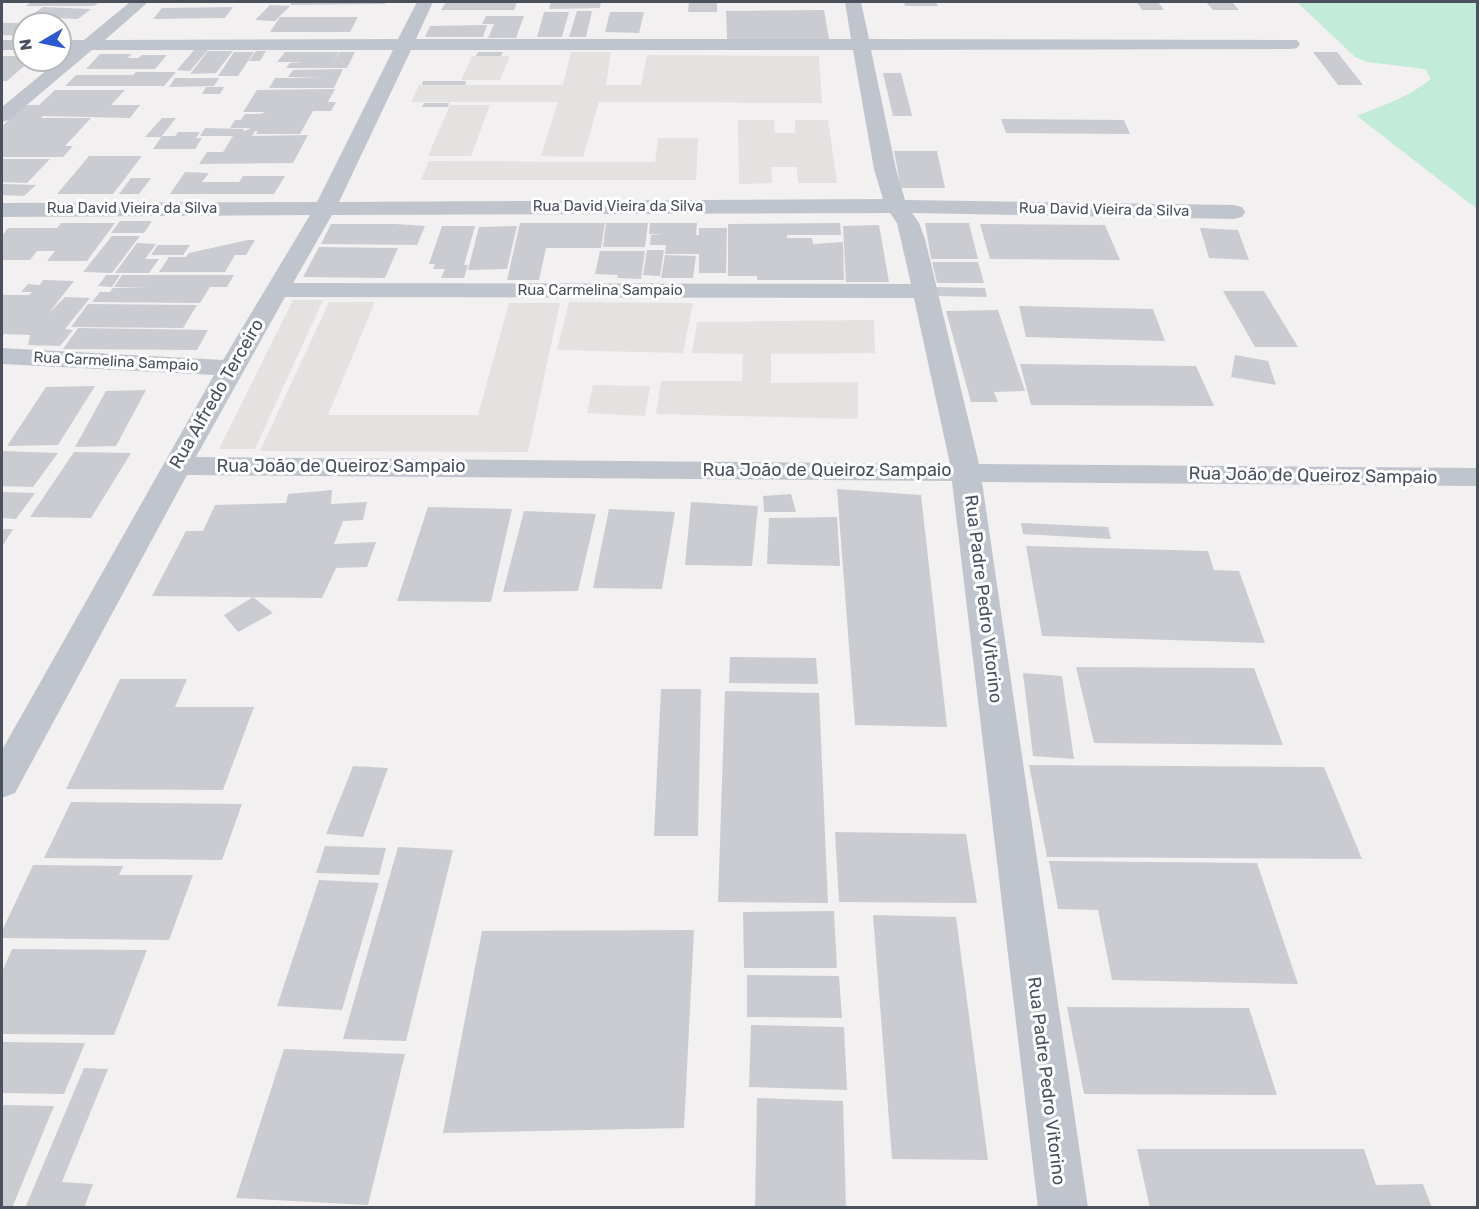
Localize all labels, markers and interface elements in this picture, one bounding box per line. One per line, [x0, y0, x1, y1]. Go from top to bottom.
north arrow [12, 12, 72, 72]
text: N [15, 37, 36, 52]
street label: Rua David Vieira da Silva [533, 198, 703, 216]
street label: Rua David Vieira da Silva [47, 200, 217, 218]
street label: Rua David Vieira da Silva [1019, 200, 1189, 220]
street label: Rua Carmelina Sampaio [517, 282, 683, 300]
street label: Rua Alfredo Terceiro [165, 315, 269, 473]
street label: Rua Carmelina Sampaio [33, 349, 199, 375]
street label: Rua João de Queiroz Sampaio [216, 456, 466, 478]
street label: Rua João de Queiroz Sampaio [702, 460, 952, 482]
street label: Rua João de Queiroz Sampaio [1188, 463, 1438, 489]
street label: Rua Padre Pedro Vitorino [960, 494, 1006, 704]
street label: Rua Padre Pedro Vitorino [1023, 976, 1069, 1186]

